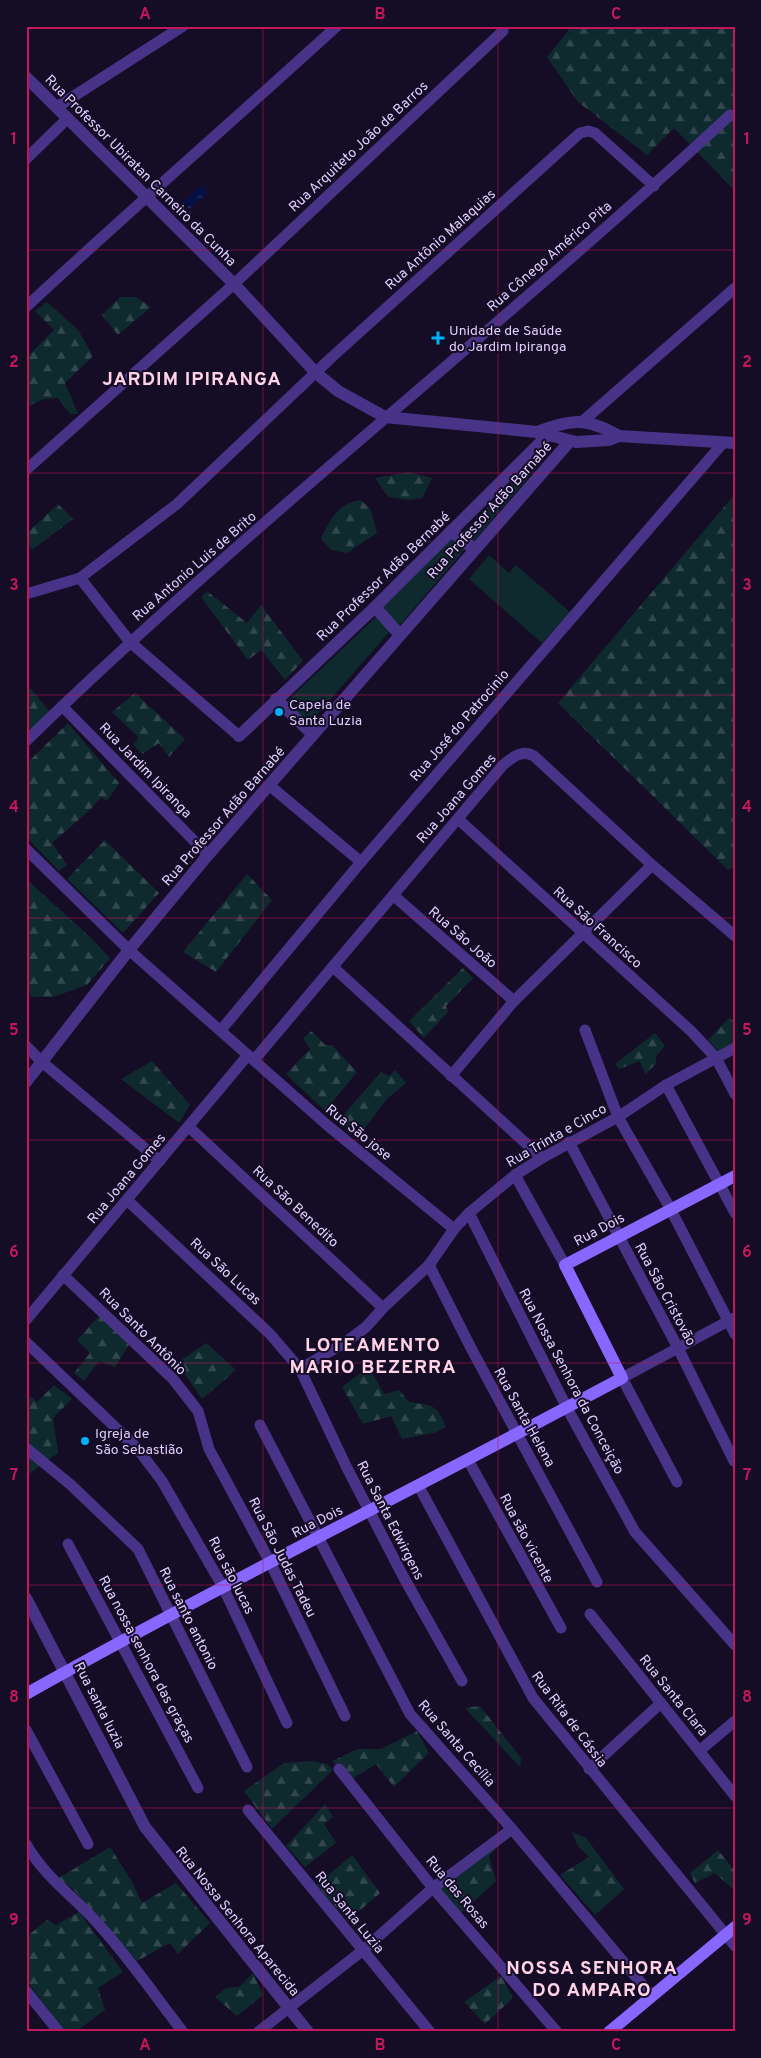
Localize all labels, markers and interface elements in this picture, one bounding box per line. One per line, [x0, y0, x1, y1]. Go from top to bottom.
text: A [139, 5, 151, 25]
text: B [374, 5, 386, 25]
text: C [611, 5, 621, 25]
street label: Rua Professor Ubiratan Carneiro da Cunha [41, 72, 239, 270]
street label: Rua Arquiteto João de Barros [286, 78, 432, 216]
text: 1 [11, 130, 17, 150]
text: 1 [744, 130, 750, 150]
street label: Rua Antônio Malaquias [382, 186, 500, 294]
street label: Rua Cônego Américo Pita [484, 198, 616, 316]
place label: Unidade de Saúde do Jardim Ipiranga [449, 323, 566, 356]
marker: Unidade de Saúde do Jardim Ipiranga [431, 331, 445, 345]
text: 2 [9, 353, 19, 373]
text: 2 [742, 353, 752, 373]
district label: JARDIM IPIRANGA [102, 368, 282, 392]
street label: Rua Professor Adão Barnabé [424, 439, 556, 583]
street label: Rua Antonio Luis de Brito [130, 509, 261, 626]
street label: Rua Professor Adão Bernabé [314, 509, 454, 645]
text: 3 [9, 576, 19, 596]
text: 3 [742, 576, 752, 596]
street label: Rua José do Patrocinio [407, 666, 513, 785]
place label: Capela de Santa Luzia [289, 697, 362, 730]
marker: Capela de Santa Luzia [273, 706, 285, 718]
street label: Rua Jardim Ipiranga [95, 720, 195, 822]
street label: Rua Professor Adão Barnabé [159, 744, 289, 890]
street label: Rua Joana Gomes [414, 751, 501, 847]
text: 4 [9, 798, 19, 818]
text: 4 [742, 798, 752, 818]
street label: Rua São Francisco [549, 884, 645, 973]
street label: Rua São João [424, 904, 500, 973]
text: 5 [9, 1021, 19, 1041]
text: 5 [742, 1021, 752, 1041]
street label: Rua São jose [322, 1101, 394, 1165]
street label: Rua Trinta e Cinco [504, 1101, 610, 1172]
street label: Rua Joana Gomes [84, 1130, 170, 1228]
street label: Rua São Benedito [248, 1163, 342, 1252]
street label: Rua Dois [571, 1210, 628, 1251]
street label: Rua São Lucas [186, 1235, 264, 1309]
street label: Rua São Cristovão [630, 1240, 699, 1349]
text: 6 [9, 1243, 19, 1263]
text: 6 [742, 1243, 752, 1263]
street label: Rua Santo Antônio [95, 1285, 189, 1379]
street label: Rua Nossa Senhora da Conceição [514, 1286, 627, 1478]
district label: LOTEAMENTO MARIO BEZERRA [289, 1334, 457, 1380]
street label: Rua Santa Helena [489, 1365, 558, 1470]
place label: Igreja de São Sebastião [95, 1426, 183, 1459]
marker: Igreja de São Sebastião [79, 1435, 91, 1447]
street label: Rua Santa Edwirgens [352, 1458, 427, 1583]
text: 7 [10, 1466, 18, 1486]
text: 7 [743, 1466, 751, 1486]
street label: Rua são vicente [495, 1491, 556, 1586]
street label: Rua São Judas Tadeu [244, 1495, 319, 1621]
street label: Rua Dois [289, 1502, 346, 1542]
street label: Rua são lucas [204, 1534, 258, 1617]
street label: Rua santo antonio [154, 1564, 221, 1673]
street label: Rua nossa senhora das graças [94, 1573, 197, 1746]
street label: Rua Santa Clara [635, 1652, 711, 1740]
street label: Rua santa luzia [70, 1660, 128, 1752]
street label: Rua Rita de Cássia [527, 1669, 610, 1771]
text: 8 [9, 1688, 19, 1708]
text: 8 [742, 1688, 752, 1708]
street label: Rua Santa Cecília [414, 1697, 498, 1791]
street label: Rua Nossa Senhora Aparecida [171, 1844, 302, 2000]
street label: Rua das Rosas [421, 1853, 492, 1933]
street label: Rua Santa Luzia [310, 1868, 387, 1957]
text: 9 [9, 1911, 19, 1931]
text: 9 [742, 1911, 752, 1931]
district label: NOSSA SENHORA DO AMPARO [506, 1957, 678, 2003]
text: A [139, 2036, 151, 2056]
text: B [374, 2036, 386, 2056]
text: C [611, 2036, 621, 2056]

